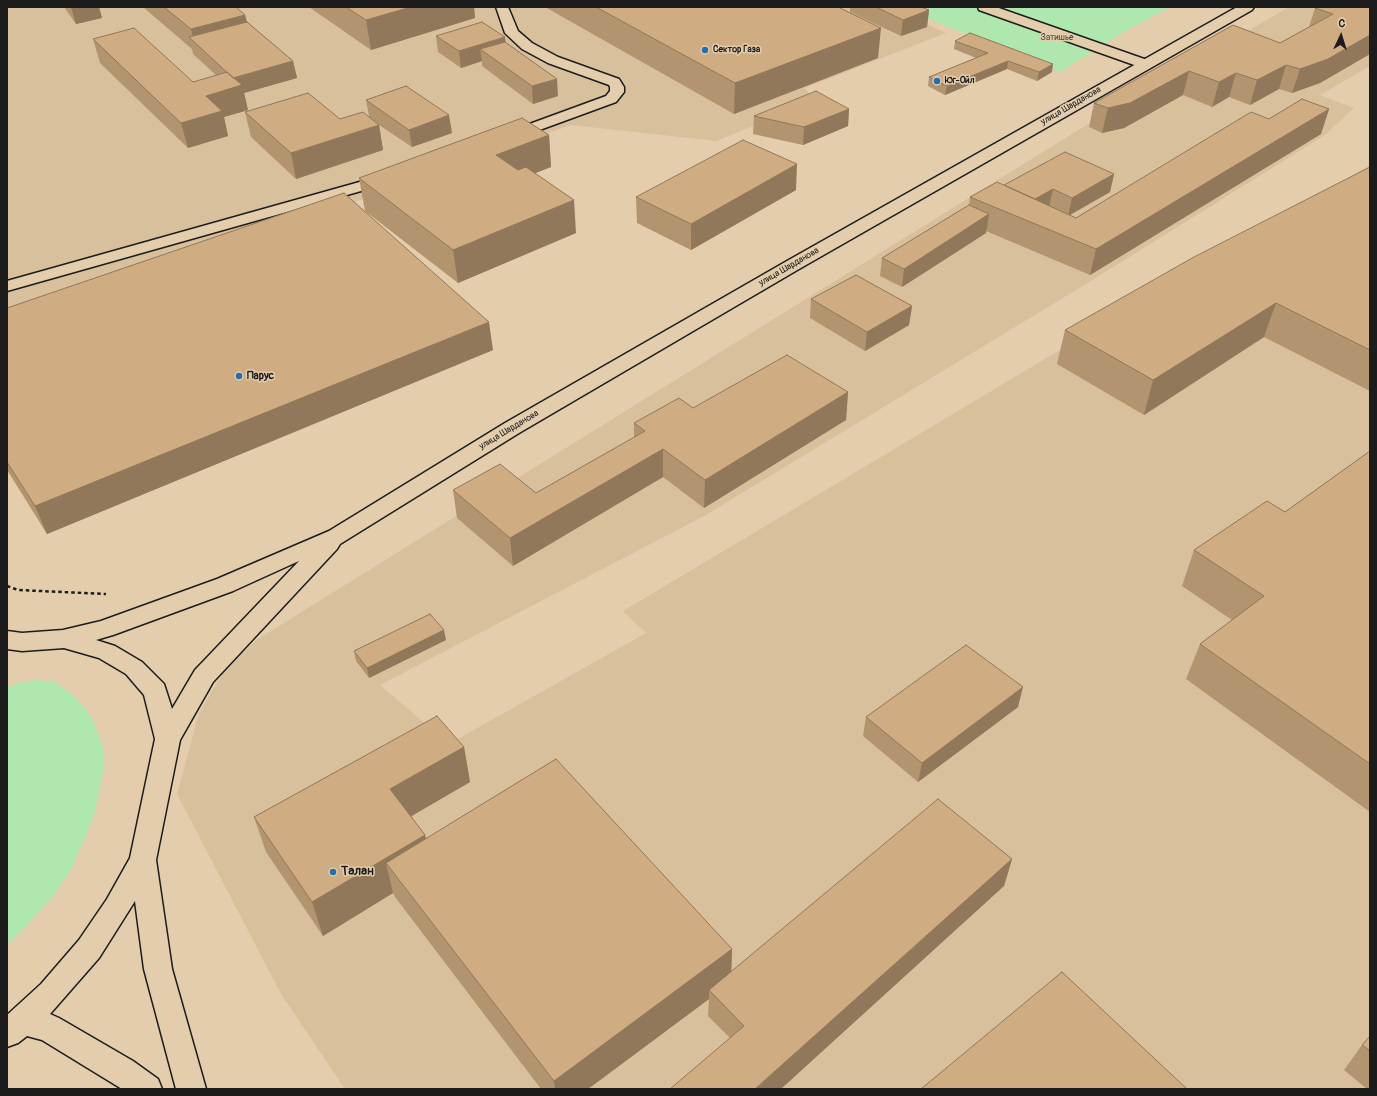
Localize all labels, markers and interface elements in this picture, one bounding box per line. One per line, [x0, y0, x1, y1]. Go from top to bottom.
north arrow [1321, 16, 1361, 56]
text: С [1338, 17, 1346, 30]
park label: Затишье [1040, 33, 1074, 43]
marker: Сектор Газа [700, 45, 710, 55]
place label: Сектор Газа [713, 45, 760, 55]
marker: Юг-Ойл [932, 76, 942, 86]
place label: Юг-Ойл [945, 76, 974, 86]
street label: улица Шарданова [1039, 84, 1103, 128]
street label: улица Шарданова [757, 245, 821, 289]
place label: Парус [247, 369, 274, 383]
marker: Парус [234, 371, 244, 381]
street label: улица Шарданова [477, 408, 541, 452]
place label: Талан [341, 864, 374, 880]
marker: Талан [328, 867, 338, 877]

